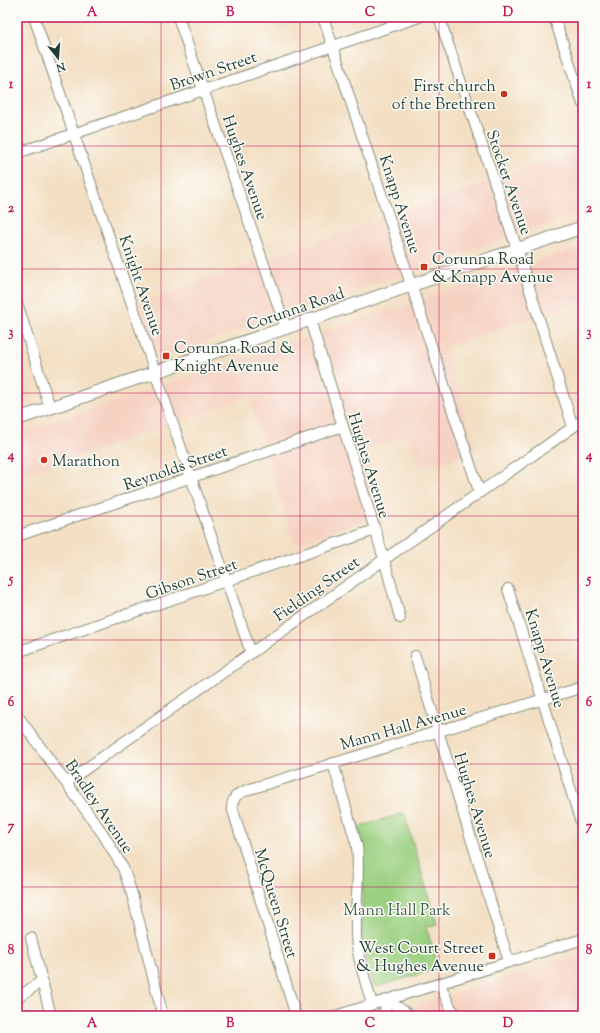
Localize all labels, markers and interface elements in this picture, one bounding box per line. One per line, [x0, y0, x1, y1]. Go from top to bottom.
text: A [87, 4, 98, 22]
text: B [226, 4, 235, 22]
text: C [365, 4, 375, 22]
text: D [503, 4, 513, 22]
north arrow [38, 38, 78, 78]
street label: Brown Street [167, 47, 261, 98]
text: N [54, 57, 68, 76]
text: 1 [9, 76, 14, 94]
place label: First church of the Brethren [392, 76, 497, 117]
text: 1 [587, 76, 592, 94]
marker: First church of the Brethren [499, 89, 509, 99]
street label: Hughes Avenue [215, 112, 272, 223]
street label: Stocker Avenue [479, 127, 536, 238]
street label: Knapp Avenue [372, 152, 425, 257]
text: 2 [8, 200, 15, 218]
text: 2 [586, 200, 593, 218]
street label: Knight Avenue [112, 232, 168, 339]
place label: Corunna Road & Knapp Avenue [432, 249, 553, 290]
marker: Corunna Road & Knapp Avenue [419, 262, 429, 272]
street label: Corunna Road [244, 283, 348, 338]
text: 3 [8, 324, 14, 342]
text: 3 [586, 324, 592, 342]
place label: Corunna Road & Knight Avenue [174, 338, 295, 379]
marker: Corunna Road & Knight Avenue [161, 351, 171, 361]
street label: Hughes Avenue [341, 410, 395, 521]
street label: Reynolds Street [121, 441, 231, 498]
text: 4 [7, 447, 15, 465]
text: 4 [585, 447, 593, 465]
place label: Marathon [52, 451, 121, 474]
marker: Marathon [39, 455, 49, 465]
street label: Fielding Street [270, 552, 365, 628]
street label: Gibson Street [143, 554, 241, 607]
text: 5 [8, 571, 14, 589]
text: 5 [586, 571, 592, 589]
street label: Knapp Avenue [518, 606, 570, 711]
text: 6 [8, 694, 15, 712]
text: 6 [586, 694, 593, 712]
street label: Mann Hall Avenue [338, 699, 469, 757]
street label: Hughes Avenue [447, 750, 501, 861]
street label: Bradley Avenue [58, 756, 138, 859]
text: 7 [8, 818, 15, 836]
text: 7 [586, 818, 593, 836]
street label: McQueen Street [247, 846, 302, 962]
park label: Mann Hall Park [343, 900, 451, 923]
place label: West Court Street & Hughes Avenue [356, 938, 485, 979]
text: 8 [8, 942, 15, 960]
text: 8 [586, 942, 593, 960]
marker: West Court Street & Hughes Avenue [487, 951, 497, 961]
text: A [87, 1015, 98, 1033]
text: B [226, 1015, 235, 1033]
text: C [365, 1015, 375, 1033]
text: D [503, 1015, 513, 1033]

